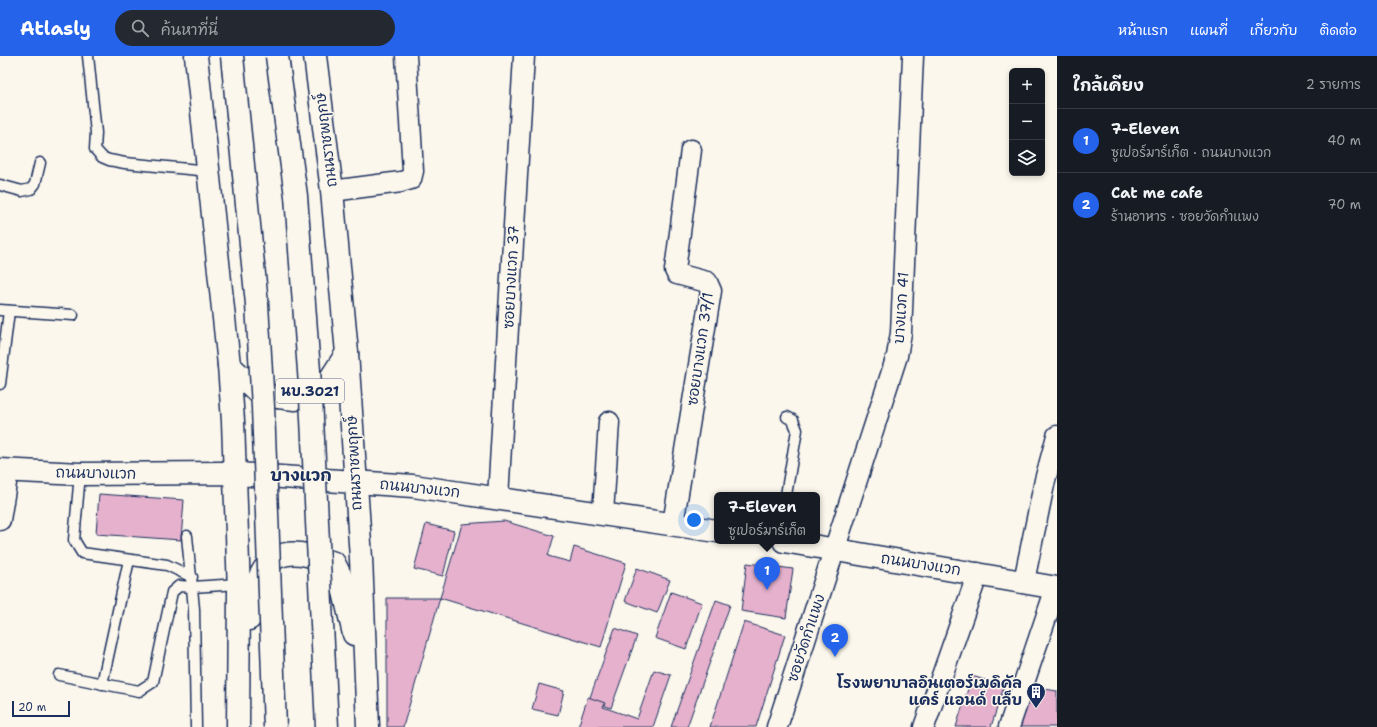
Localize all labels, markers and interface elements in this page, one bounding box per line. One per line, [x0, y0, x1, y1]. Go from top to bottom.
search box [115, 10, 395, 46]
text: Atlasly [20, 16, 91, 41]
icon: search [129, 17, 151, 39]
text: ค้นหาที่นี่ [161, 20, 218, 40]
text: หน้าแรก [1118, 21, 1168, 39]
text: แผนที่ [1190, 21, 1228, 39]
text: เกี่ยวกับ [1250, 21, 1297, 39]
text: ติดต่อ [1319, 21, 1357, 39]
map controls [1009, 68, 1045, 176]
button: + [1009, 68, 1045, 104]
text: ใกล้เคียง [1073, 74, 1144, 96]
text: 2 รายการ [1306, 76, 1361, 93]
street label: ถนนราชพฤกษ์ [310, 91, 342, 188]
button: − [1009, 104, 1045, 140]
text: 7-Eleven [1111, 119, 1180, 139]
text: 1 [1083, 132, 1089, 149]
text: 40 m [1327, 132, 1361, 149]
button: layers [1009, 140, 1045, 176]
text: ซูเปอร์มาร์เก็ต · ถนนบางแวก [1111, 144, 1271, 161]
text: Cat me cafe [1111, 183, 1203, 203]
text: 2 [1081, 196, 1091, 213]
text: 70 m [1327, 196, 1361, 213]
text: ร้านอาหาร · ซอยวัดกำแพง [1111, 208, 1259, 225]
street label: ซอยบางแวก 37 [498, 225, 524, 329]
street label: บางแวก 41 [889, 271, 913, 345]
street label: ซอยบางแวก 37/1 [682, 291, 718, 407]
road number: นบ.3021 [276, 379, 344, 403]
street label: ถนนราชพฤกษ์ [342, 415, 366, 511]
street label: ถนนบางแวก [55, 462, 137, 484]
district label: บางแวก [270, 464, 332, 486]
street label: ถนนบางแวก [379, 474, 461, 502]
popup [714, 492, 820, 544]
text: 7-Eleven [728, 497, 797, 517]
your location [684, 510, 704, 530]
text: ซูเปอร์มาร์เก็ต [728, 522, 806, 539]
street label: ถนนบางแวก [880, 548, 962, 580]
pin: 1 [754, 557, 780, 590]
street label: ซอยวัดกำแพง [782, 591, 830, 685]
pin: 2 [822, 624, 848, 657]
place label: โรงพยาบาลอินเตอร์เมดิคัล แคร์ แอนด์ แล็บ [836, 673, 1022, 710]
building icon: โรงพยาบาลอินเตอร์เมดิคัล แคร์ แอนด์ แล็บ [1025, 681, 1047, 709]
scale bar [12, 699, 70, 718]
text: 20 m [18, 700, 46, 715]

